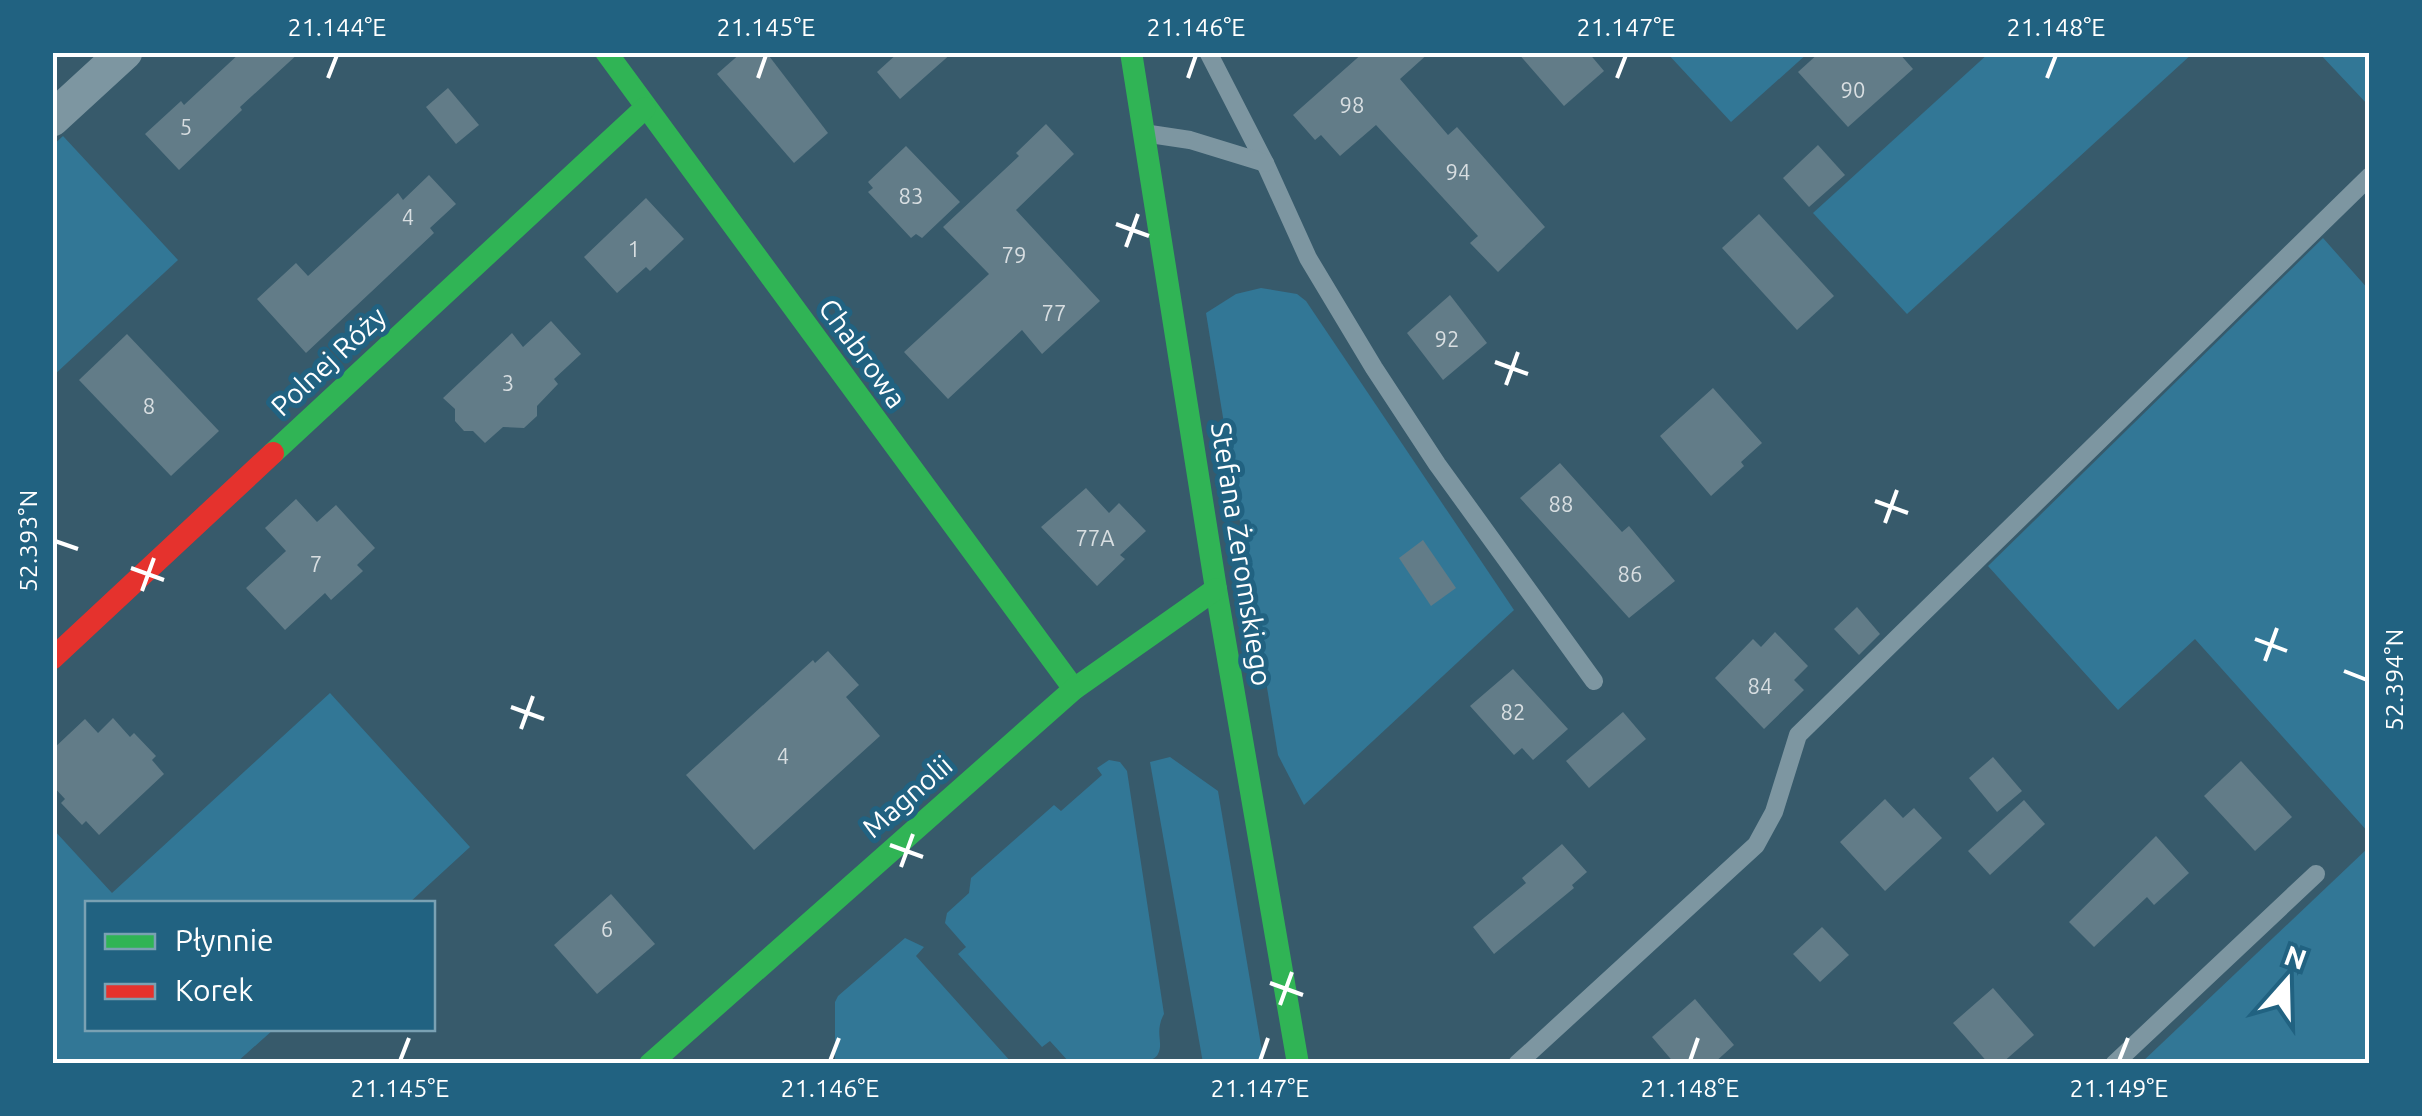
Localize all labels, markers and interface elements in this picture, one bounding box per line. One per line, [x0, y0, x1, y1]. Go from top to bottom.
text: 21.144°E [288, 13, 386, 41]
text: 21.145°E [717, 13, 815, 41]
text: 21.146°E [1147, 13, 1245, 41]
text: 21.147°E [1577, 13, 1675, 41]
text: 21.148°E [2007, 13, 2105, 41]
house number: 90 [1841, 77, 1865, 102]
house number: 98 [1340, 92, 1364, 117]
house number: 5 [180, 114, 192, 139]
house number: 94 [1446, 159, 1470, 184]
house number: 83 [899, 183, 923, 208]
house number: 4 [402, 204, 414, 229]
house number: 1 [628, 236, 640, 261]
house number: 79 [1002, 242, 1026, 267]
street label: Chabrowa [813, 293, 913, 413]
street label: Polnej Róży [264, 300, 392, 422]
house number: 77 [1042, 300, 1066, 325]
house number: 92 [1435, 326, 1459, 351]
house number: 3 [502, 370, 514, 395]
house number: 8 [143, 393, 155, 418]
street label: Stefana Żeromskiego [1206, 420, 1278, 688]
text: 52.393°N [14, 490, 42, 592]
house number: 88 [1549, 491, 1573, 516]
house number: 77A [1075, 525, 1115, 550]
house number: 7 [310, 551, 322, 576]
house number: 86 [1618, 561, 1642, 586]
text: 52.394°N [2380, 629, 2408, 731]
house number: 84 [1748, 673, 1772, 698]
house number: 82 [1501, 699, 1525, 724]
house number: 4 [777, 743, 789, 768]
street label: Magnolii [856, 749, 958, 843]
legend [85, 901, 435, 1031]
house number: 6 [601, 916, 613, 941]
text: Płynnie [175, 923, 274, 957]
north arrow [2237, 931, 2337, 1031]
text: N [2281, 939, 2311, 975]
text: Korek [175, 973, 253, 1007]
text: 21.145°E [351, 1074, 449, 1102]
text: 21.146°E [781, 1074, 879, 1102]
text: 21.147°E [1211, 1074, 1309, 1102]
text: 21.148°E [1641, 1074, 1739, 1102]
text: 21.149°E [2070, 1074, 2168, 1102]

